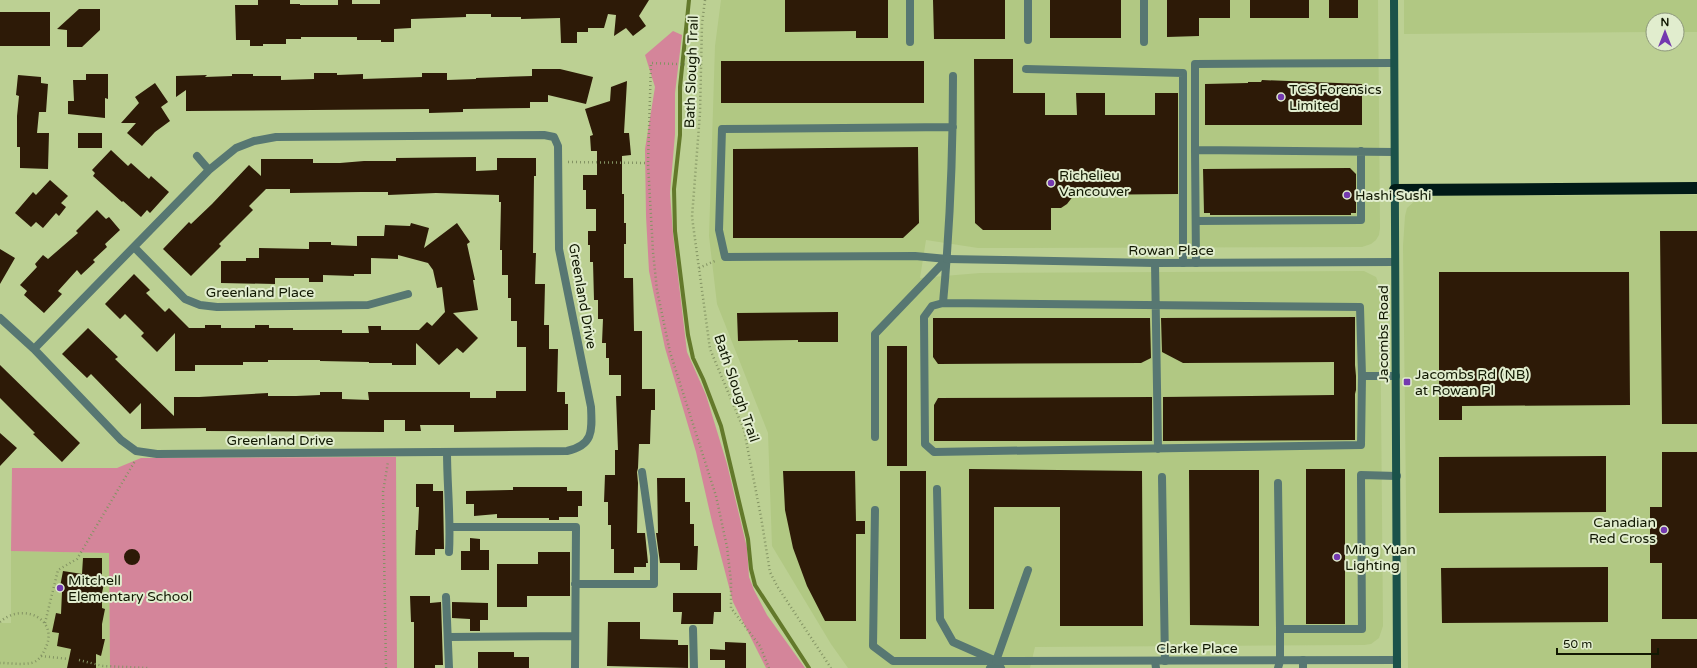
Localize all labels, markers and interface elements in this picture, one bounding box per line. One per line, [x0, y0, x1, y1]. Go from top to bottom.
north arrow [1645, 12, 1685, 52]
street label: Bath Slough Trail [681, 15, 702, 129]
text: N [1661, 16, 1669, 29]
place label: TCS Forensics Limited [1289, 81, 1382, 114]
marker: TCS Forensics Limited [1276, 92, 1286, 102]
place label: Richelieu Vancouver [1059, 167, 1130, 200]
marker: Richelieu Vancouver [1046, 178, 1056, 188]
place label: Hashi Sushi [1355, 187, 1432, 204]
marker: Hashi Sushi [1342, 190, 1352, 200]
street label: Greenland Drive [565, 242, 600, 350]
street label: Rowan Place [1128, 242, 1214, 259]
street label: Greenland Place [206, 284, 314, 301]
street label: Jacombs Road [1375, 285, 1392, 383]
street label: Bath Slough Trail [710, 332, 763, 444]
place label: Jacombs Rd (NB) at Rowan Pl [1415, 366, 1530, 399]
marker: Jacombs Rd (NB) at Rowan Pl [1402, 377, 1412, 387]
street label: Greenland Drive [227, 432, 334, 449]
place label: Canadian Red Cross [1589, 514, 1656, 547]
marker: Canadian Red Cross [1659, 525, 1669, 535]
place label: Ming Yuan Lighting [1345, 541, 1416, 574]
marker: Ming Yuan Lighting [1332, 552, 1342, 562]
place label: Mitchell Elementary School [68, 572, 192, 605]
marker: Mitchell Elementary School [55, 583, 65, 593]
scale bar [1557, 630, 1658, 656]
text: 50 m [1563, 637, 1592, 651]
street label: Clarke Place [1156, 640, 1238, 657]

